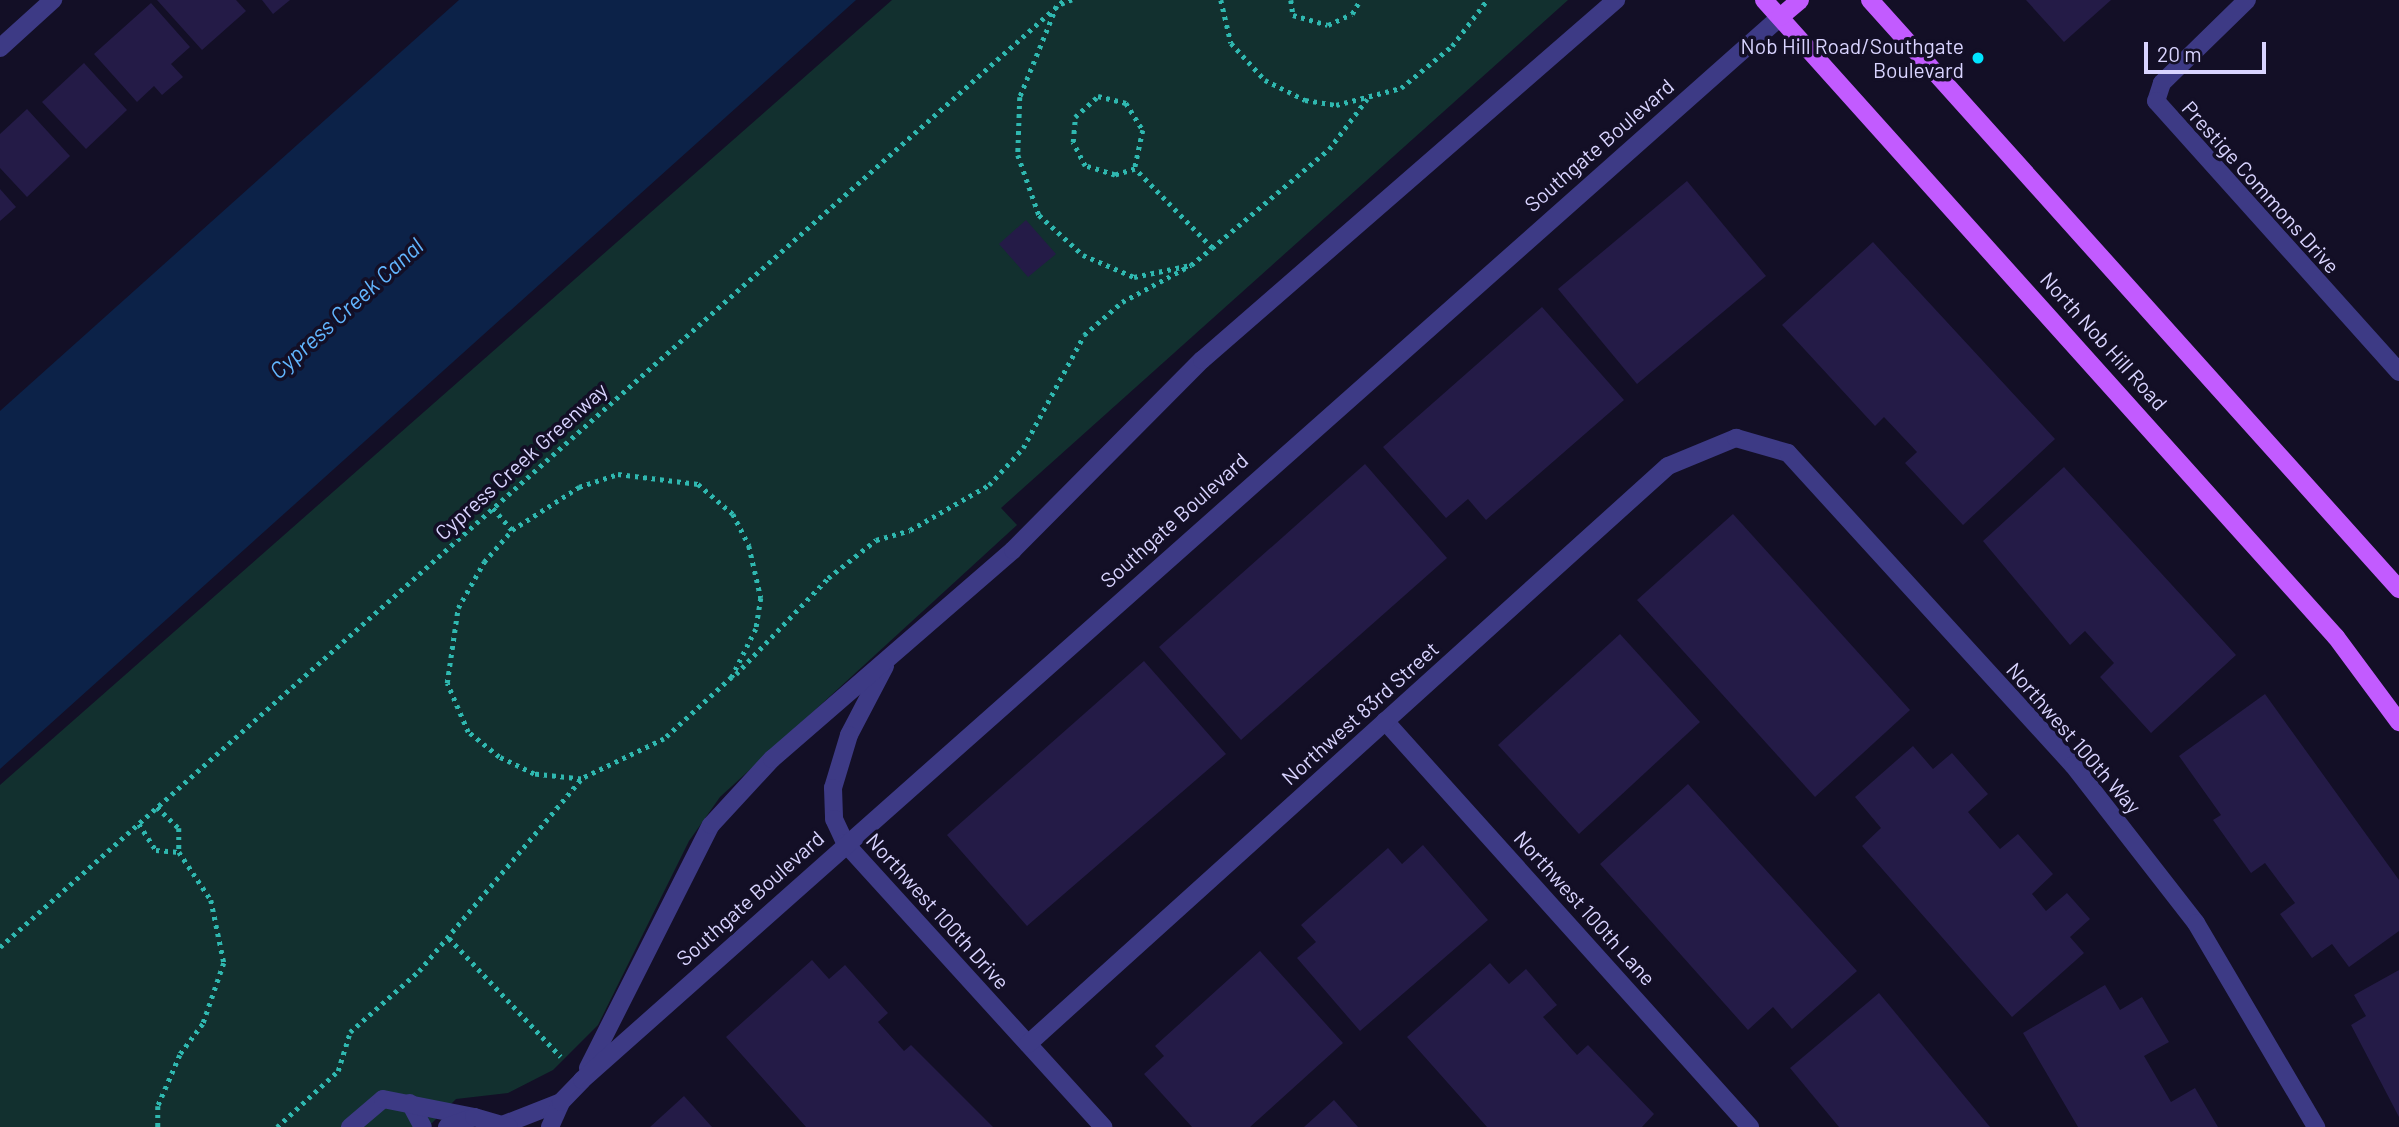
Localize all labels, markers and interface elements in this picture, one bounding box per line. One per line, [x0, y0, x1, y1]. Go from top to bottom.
scale bar [2147, 28, 2270, 72]
place label: Nob Hill Road/Southgate Boulevard [1741, 33, 1964, 83]
text: 20 m [2157, 41, 2202, 66]
marker: Nob Hill Road/Southgate Boulevard [1970, 50, 1986, 66]
street label: Southgate Boulevard [1519, 73, 1679, 217]
street label: Prestige Commons Drive [2177, 96, 2345, 278]
water label: Cypress Creek Canal [263, 232, 429, 384]
street label: North Nob Hill Road [2035, 267, 2173, 415]
street label: Cypress Creek Greenway [430, 377, 612, 545]
street label: Southgate Boulevard [1095, 447, 1253, 593]
street label: Northwest 83rd Street [1276, 636, 1444, 790]
street label: Northwest 100th Way [2002, 657, 2146, 819]
street label: Southgate Boulevard [671, 825, 829, 971]
street label: Northwest 100th Lane [1509, 826, 1661, 990]
street label: Northwest 100th Drive [861, 828, 1015, 994]

